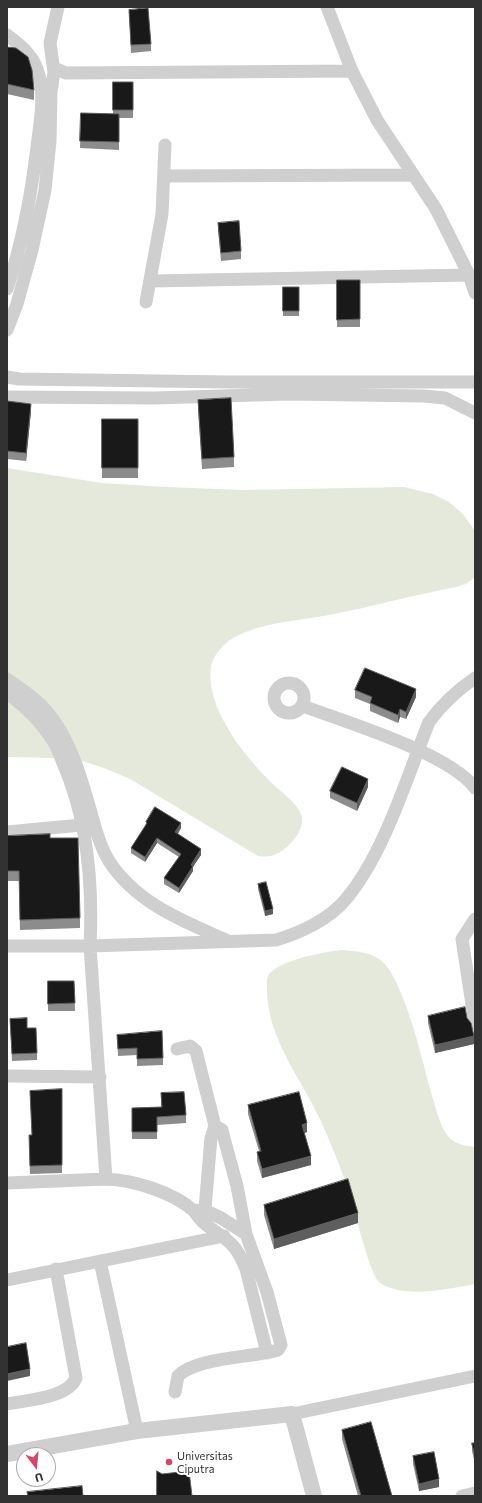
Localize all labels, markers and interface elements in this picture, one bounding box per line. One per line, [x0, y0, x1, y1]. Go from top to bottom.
north arrow [16, 1447, 56, 1487]
place label: Universitas Ciputra [177, 1449, 233, 1475]
marker: Universitas Ciputra [164, 1457, 174, 1467]
text: U [34, 1471, 45, 1485]

